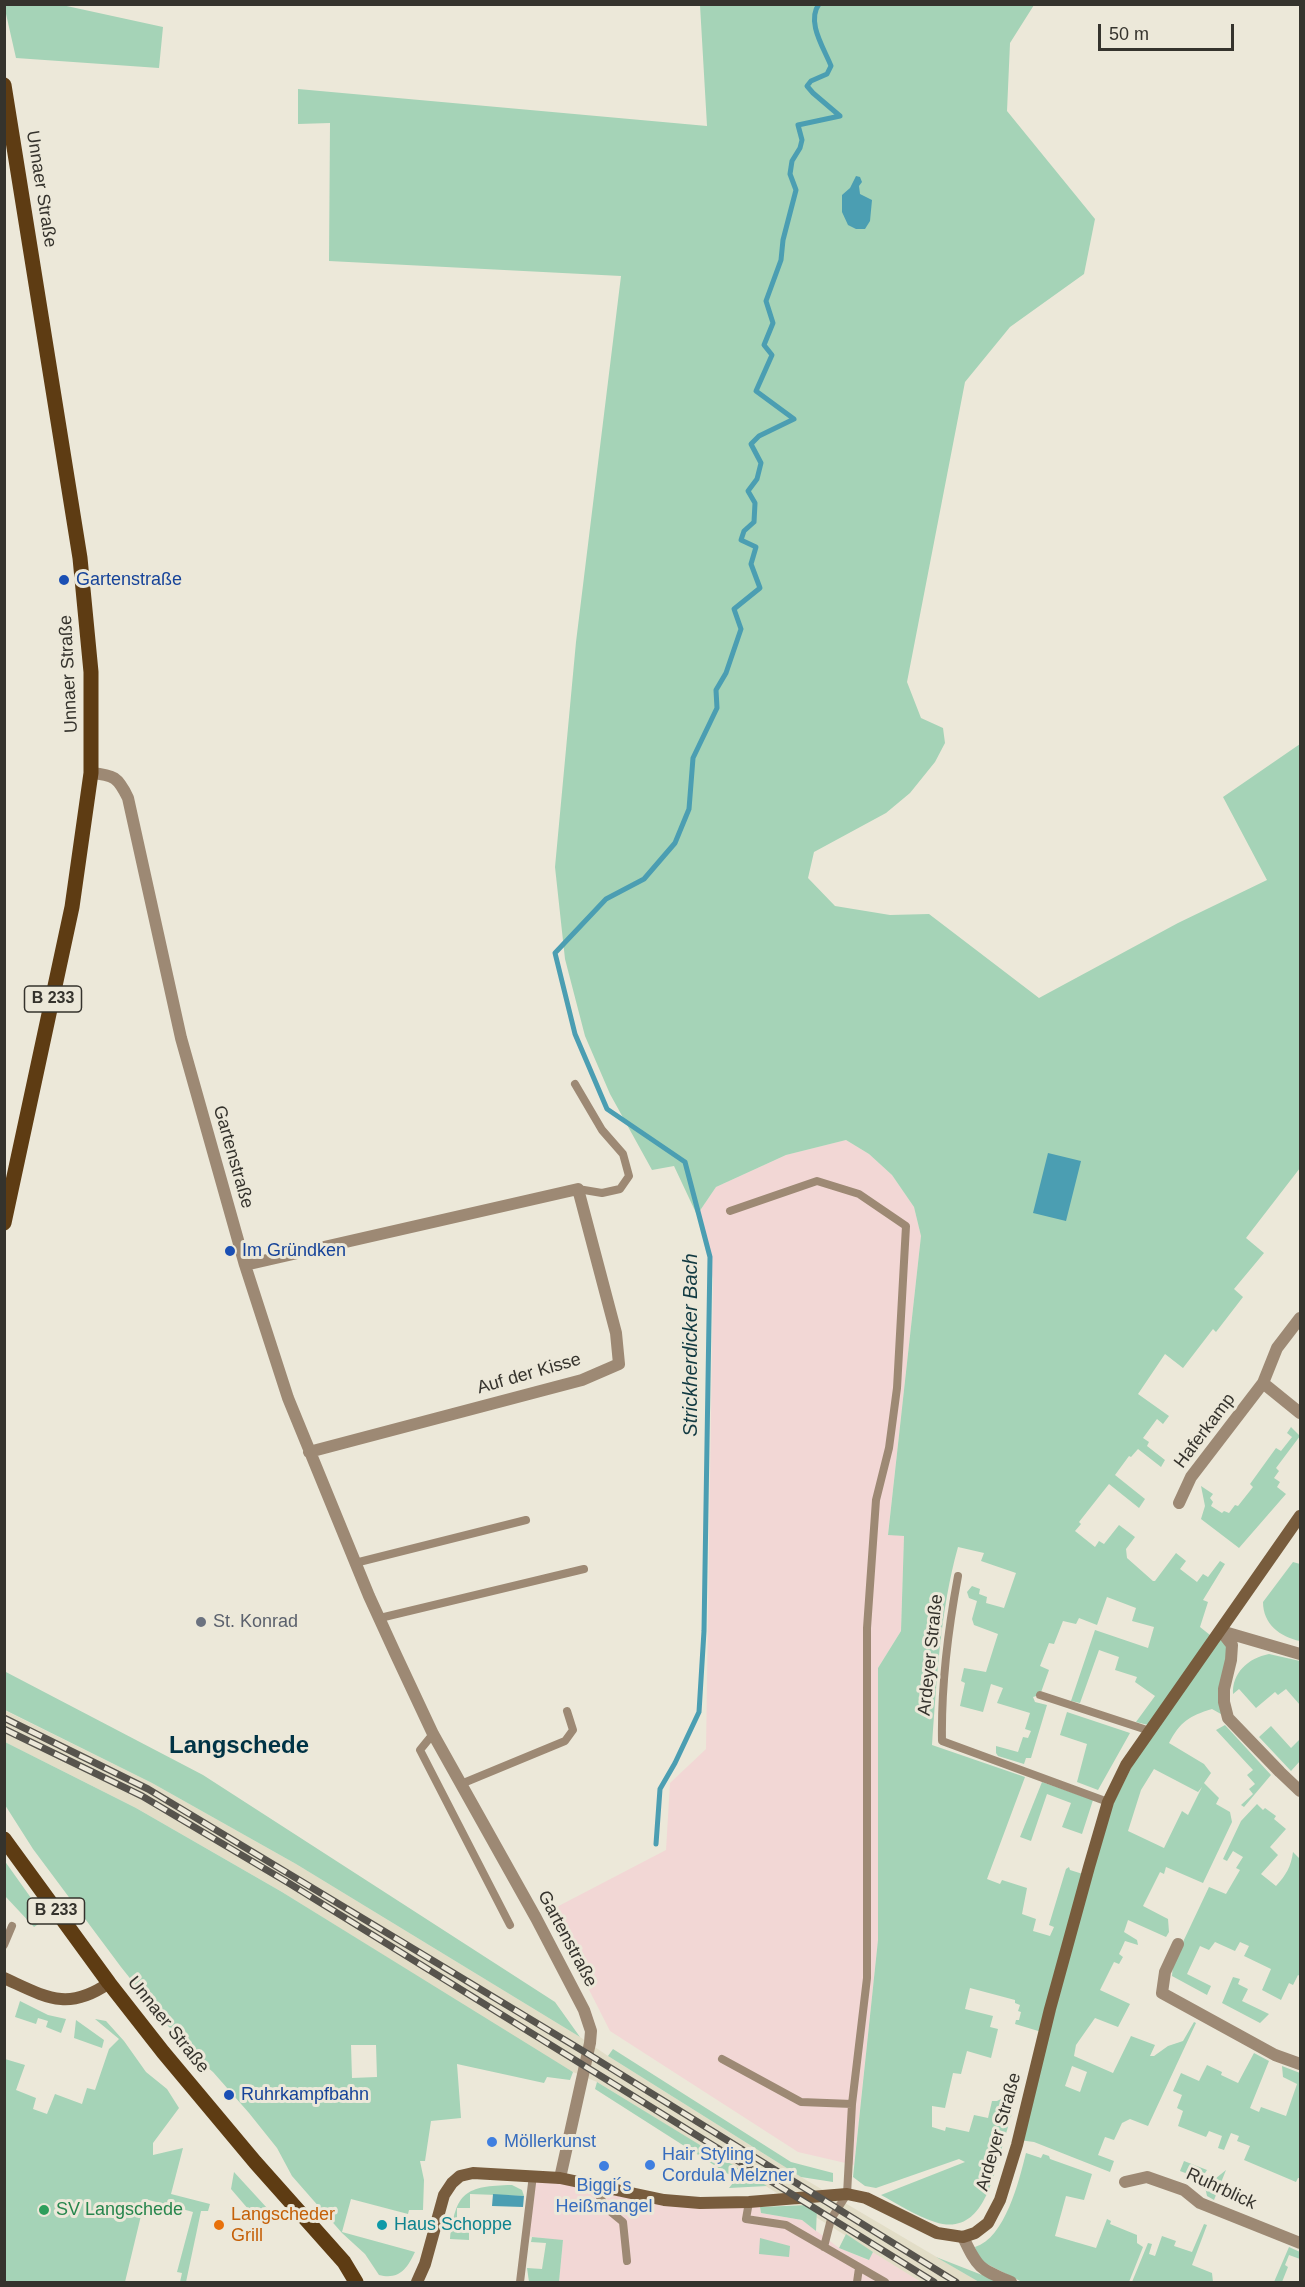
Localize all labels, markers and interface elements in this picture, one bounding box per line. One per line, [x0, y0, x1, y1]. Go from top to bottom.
scale bar [1101, 12, 1238, 50]
text: 50 m [1109, 24, 1149, 44]
street label: Unnaer Straße [21, 129, 61, 249]
place label: Gartenstraße [76, 569, 182, 591]
marker: Gartenstraße [57, 573, 71, 587]
street label: Unnaer Straße [55, 614, 83, 734]
road number: B 233 [25, 986, 82, 1012]
street label: Gartenstraße [208, 1103, 258, 1211]
place label: Im Gründken [242, 1240, 346, 1262]
marker: Im Gründken [223, 1244, 237, 1258]
water label: Strickherdicker Bach [679, 1253, 703, 1437]
street label: Auf der Kisse [475, 1349, 583, 1399]
street label: Haferkamp [1170, 1389, 1240, 1473]
street label: Ardeyer Straße [914, 1593, 948, 1717]
place label: St. Konrad [213, 1611, 298, 1633]
marker: St. Konrad [194, 1615, 208, 1629]
district label: Langschede [169, 1732, 309, 1760]
street label: Gartenstraße [533, 1887, 601, 1991]
road number: B 233 [28, 1898, 84, 1924]
street label: Unnaer Straße [122, 1972, 214, 2078]
street label: Ardeyer Straße [972, 2070, 1026, 2194]
place label: Ruhrkampfbahn [241, 2084, 369, 2106]
marker: Ruhrkampfbahn [222, 2088, 236, 2102]
place label: Möllerkunst [504, 2131, 596, 2153]
marker: Möllerkunst [485, 2135, 499, 2149]
place label: Hair Styling Cordula Melzner [662, 2144, 794, 2186]
marker: Hair Styling Cordula Melzner [643, 2158, 657, 2172]
marker: Biggi´s Heißmangel [597, 2159, 611, 2173]
street label: Ruhrblick [1182, 2163, 1260, 2215]
place label: Biggi´s Heißmangel [555, 2175, 653, 2218]
place label: SV Langschede [56, 2199, 183, 2221]
marker: SV Langschede [37, 2203, 51, 2217]
place label: Langscheder Grill [231, 2204, 335, 2246]
place label: Haus Schoppe [394, 2214, 512, 2236]
marker: Langscheder Grill [212, 2218, 226, 2232]
marker: Haus Schoppe [375, 2218, 389, 2232]

